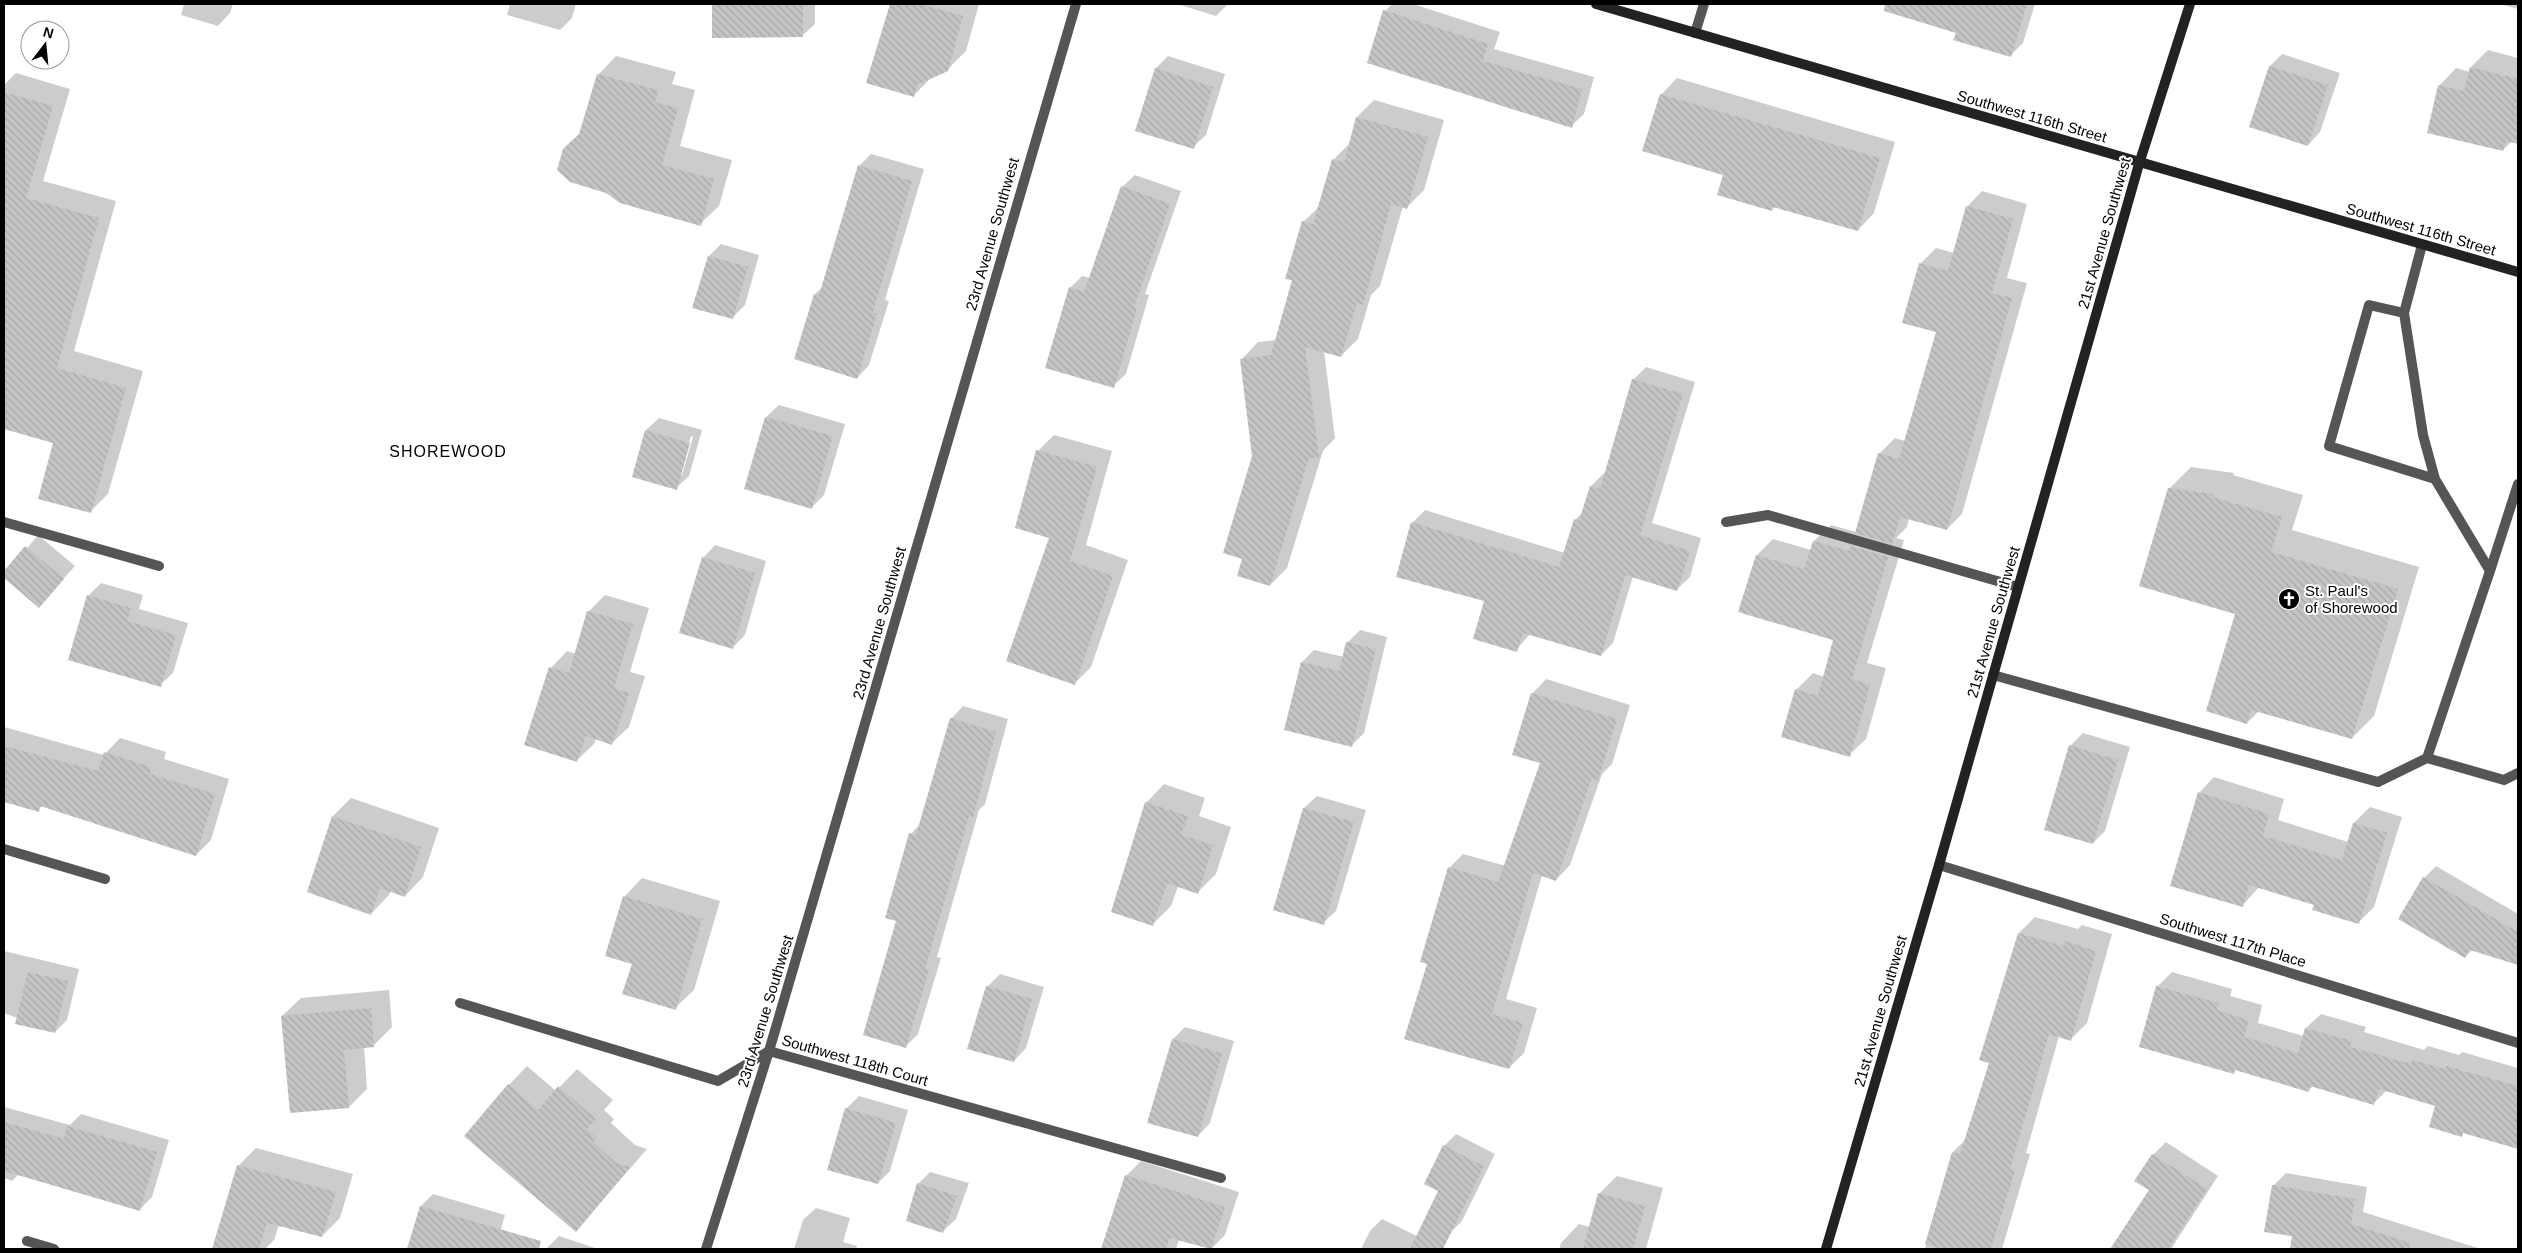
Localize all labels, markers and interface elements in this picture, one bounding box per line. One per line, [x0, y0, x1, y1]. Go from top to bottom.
north arrow [20, 20, 70, 70]
text: N [42, 23, 56, 42]
street label: Southwest 116th Street [1955, 86, 2110, 146]
street label: 23rd Avenue Southwest [962, 155, 1022, 312]
street label: 21st Avenue Southwest [2074, 155, 2134, 311]
street label: Southwest 116th Street [2344, 199, 2499, 259]
district label: SHOREWOOD [389, 443, 507, 460]
street label: 23rd Avenue Southwest [849, 544, 909, 701]
street label: 21st Avenue Southwest [1963, 544, 2023, 700]
place label: St. Paul's of Shorewood [2305, 582, 2398, 616]
church icon: St. Paul's of Shorewood [2277, 587, 2301, 611]
street label: Southwest 117th Place [2158, 910, 2308, 970]
street label: 23rd Avenue Southwest [734, 932, 796, 1089]
street label: 21st Avenue Southwest [1850, 933, 1910, 1089]
street label: Southwest 118th Court [780, 1031, 931, 1089]

